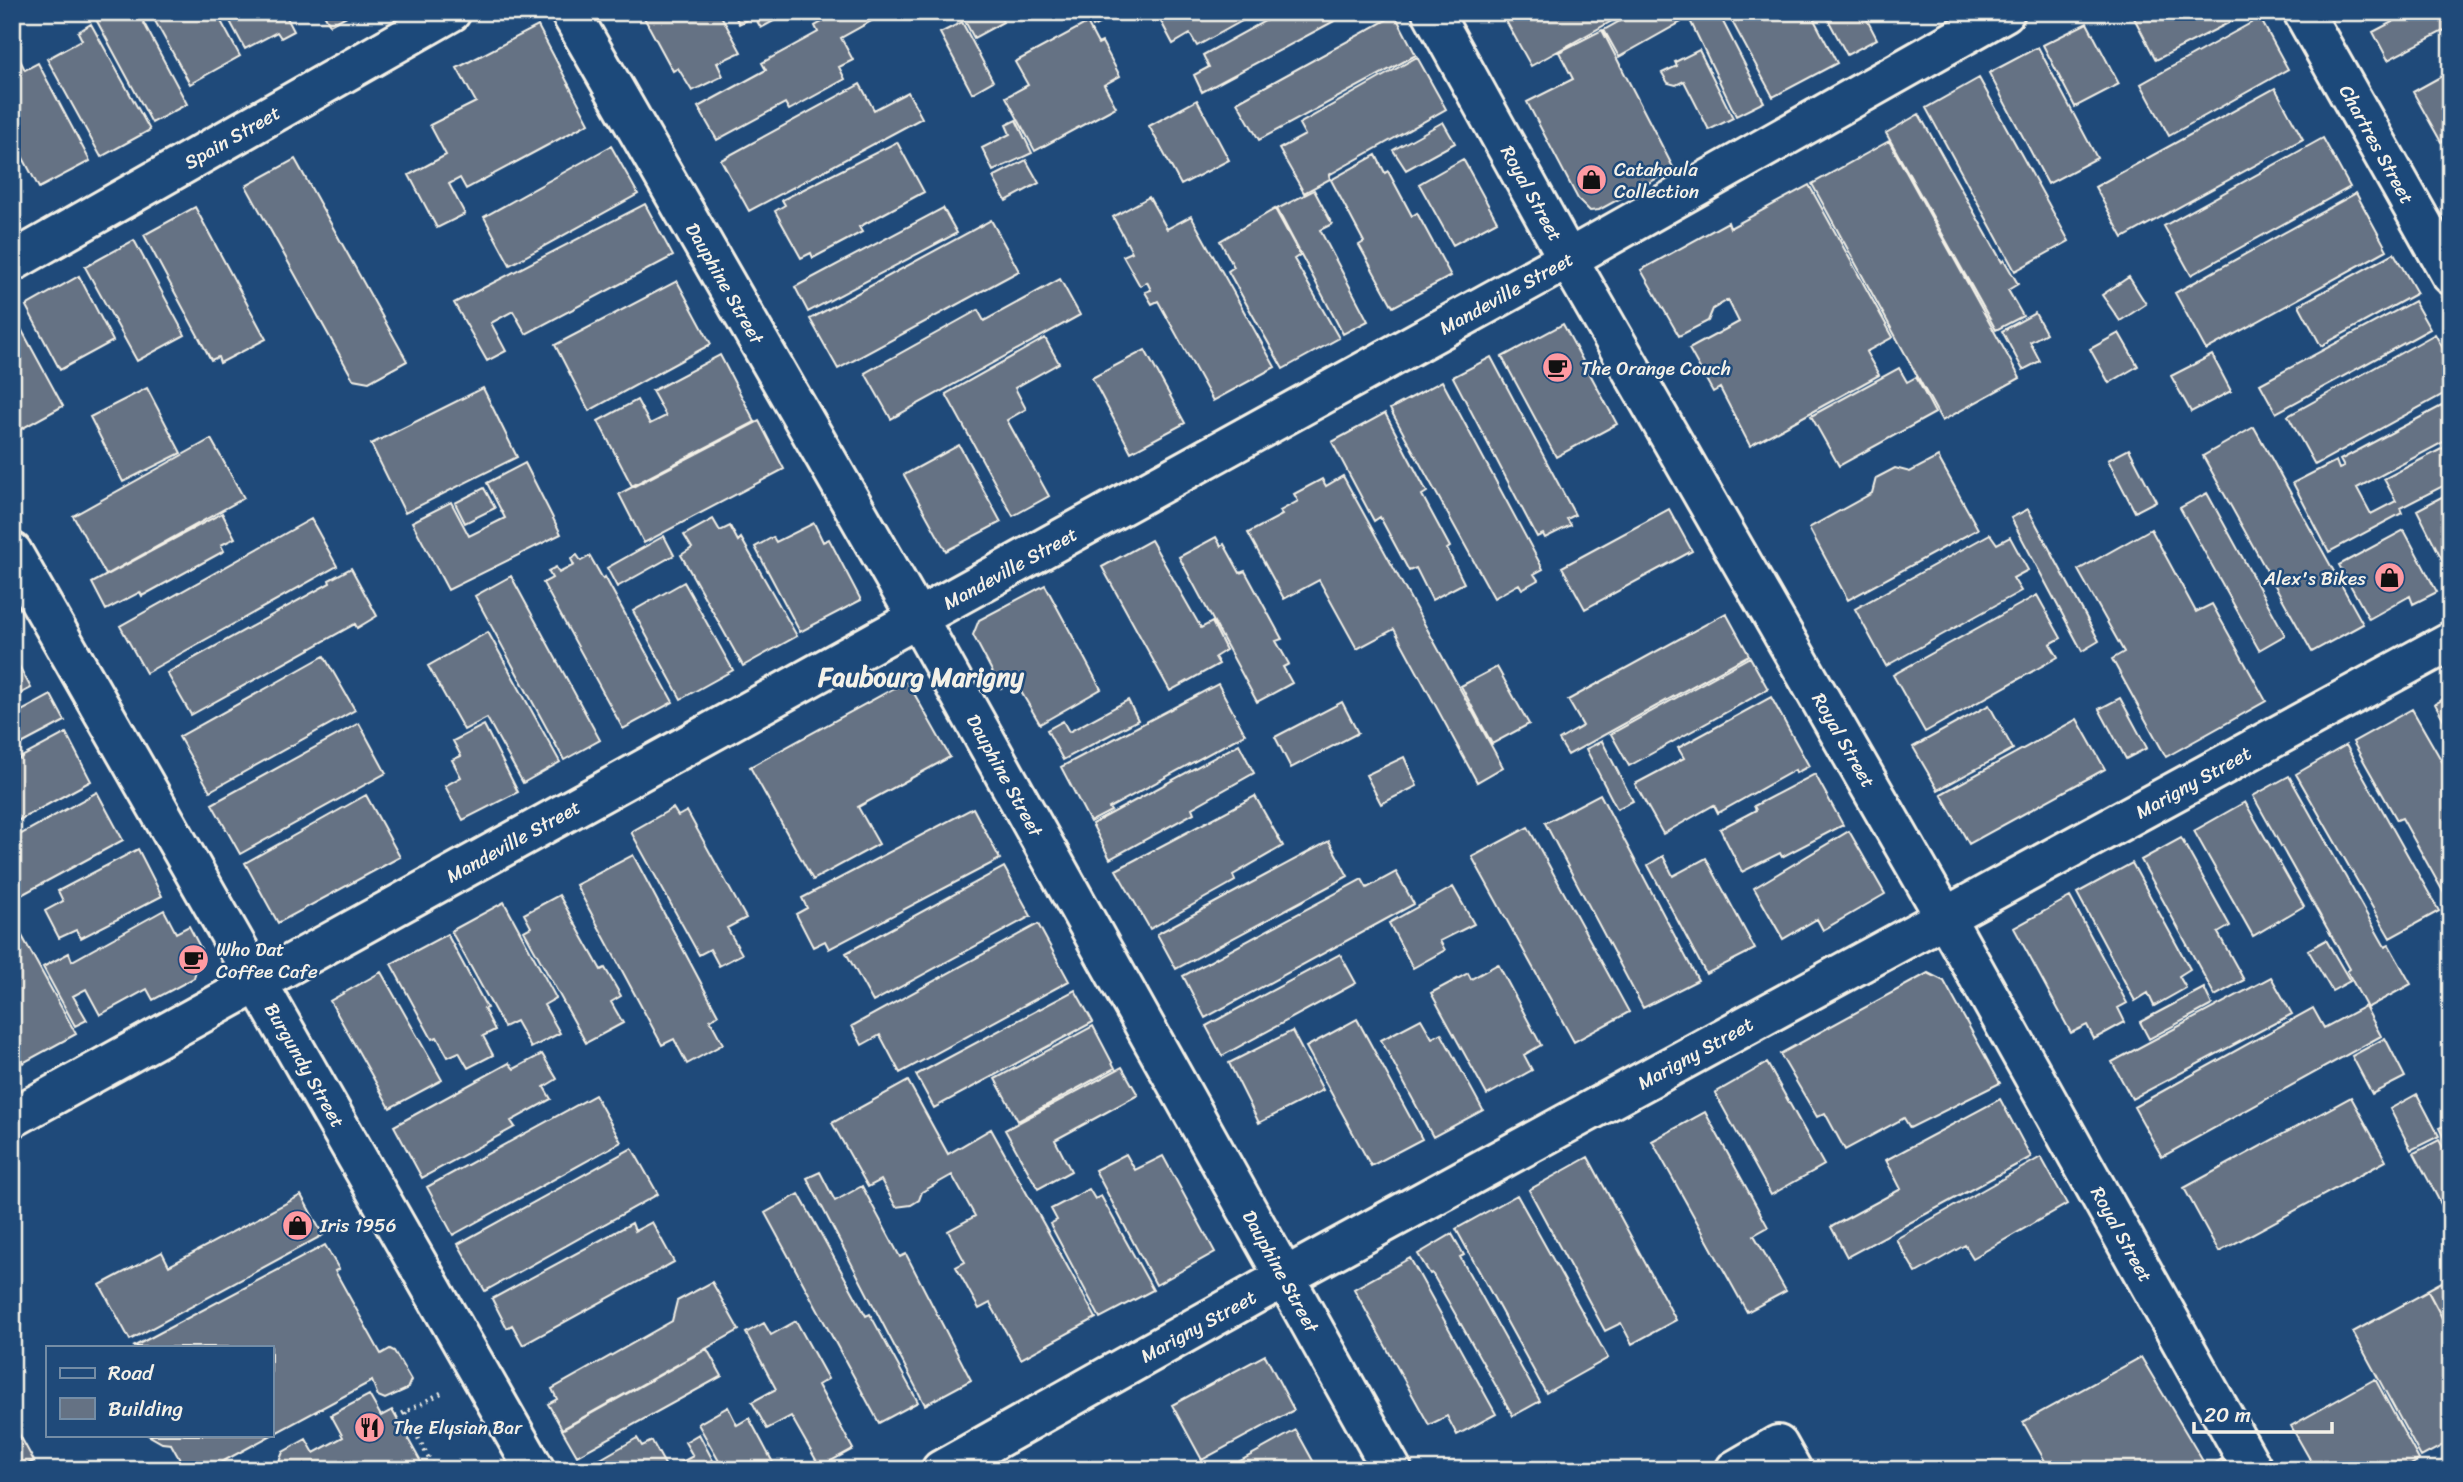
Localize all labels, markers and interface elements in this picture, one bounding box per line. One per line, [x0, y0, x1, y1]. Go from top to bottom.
street label: Chartres Street [2330, 78, 2423, 210]
street label: Spain Street [178, 97, 287, 178]
street label: Royal Street [1492, 139, 1572, 247]
place label: Catahoula Collection [1614, 153, 1699, 208]
shop icon: Catahoula Collection [1574, 163, 1608, 197]
street label: Dauphine Street [676, 216, 774, 352]
street label: Mandeville Street [1433, 243, 1580, 344]
cafe icon: The Orange Couch [1541, 351, 1575, 385]
place label: The Orange Couch [1581, 352, 1731, 385]
street label: Mandeville Street [937, 518, 1084, 619]
shop icon: Alex's Bikes [2372, 561, 2406, 595]
place label: Alex's Bikes [2263, 562, 2366, 595]
district label: Faubourg Marigny [817, 654, 1024, 700]
street label: Royal Street [1803, 686, 1884, 794]
street label: Dauphine Street [957, 708, 1053, 844]
street label: Marigny Street [2129, 737, 2258, 828]
street label: Mandeville Street [440, 791, 587, 892]
place label: Who Dat Coffee Cafe [216, 933, 318, 988]
cafe icon: Who Dat Coffee Cafe [176, 943, 210, 977]
street label: Burgundy Street [255, 996, 354, 1134]
street label: Marigny Street [1631, 1008, 1760, 1099]
street label: Royal Street [2082, 1180, 2162, 1288]
street label: Dauphine Street [1233, 1204, 1329, 1340]
shop icon: Iris 1956 [280, 1208, 314, 1242]
place label: Iris 1956 [319, 1209, 396, 1242]
street label: Marigny Street [1134, 1281, 1263, 1372]
legend [46, 1346, 273, 1436]
text: Road [108, 1354, 155, 1392]
text: Building [108, 1390, 184, 1428]
scale bar [2194, 1391, 2332, 1435]
text: 20 m [2204, 1396, 2251, 1434]
restaurant icon: The Elysian Bar [353, 1410, 387, 1444]
place label: The Elysian Bar [393, 1411, 523, 1444]

